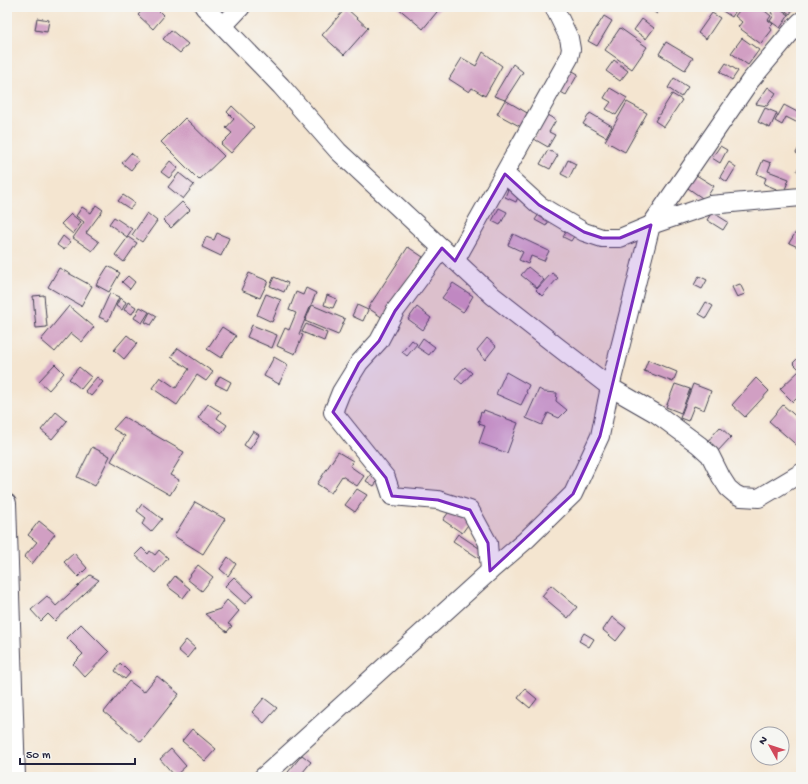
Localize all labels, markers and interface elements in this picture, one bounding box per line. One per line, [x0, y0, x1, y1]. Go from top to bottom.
north arrow [750, 726, 790, 766]
text: N [757, 734, 771, 748]
scale bar [20, 740, 135, 766]
text: 50 m [26, 749, 51, 763]

